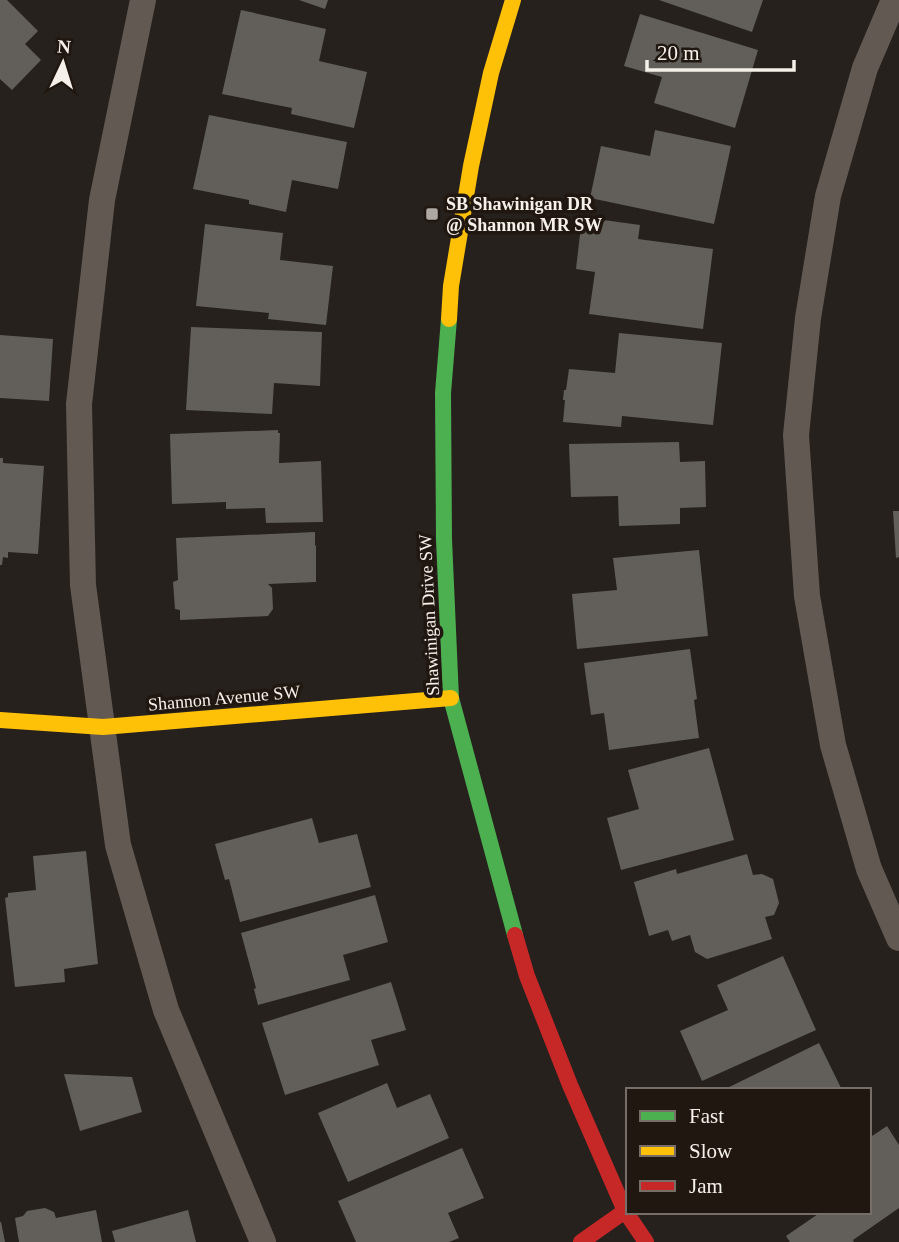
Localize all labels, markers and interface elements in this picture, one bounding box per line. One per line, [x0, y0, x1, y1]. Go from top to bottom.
north arrow [28, 28, 98, 98]
scale bar [647, 28, 794, 72]
text: N [57, 36, 72, 58]
text: 20 m [657, 41, 700, 65]
place label: SB Shawinigan DR @ Shannon MR SW [446, 194, 602, 235]
marker: SB Shawinigan DR @ Shannon MR SW [424, 206, 440, 222]
street label: Shawinigan Drive SW [415, 534, 443, 696]
street label: Shannon Avenue SW [147, 681, 301, 715]
legend [626, 1088, 871, 1214]
text: Fast [689, 1104, 724, 1128]
text: Slow [689, 1139, 733, 1163]
text: Jam [689, 1174, 723, 1198]

